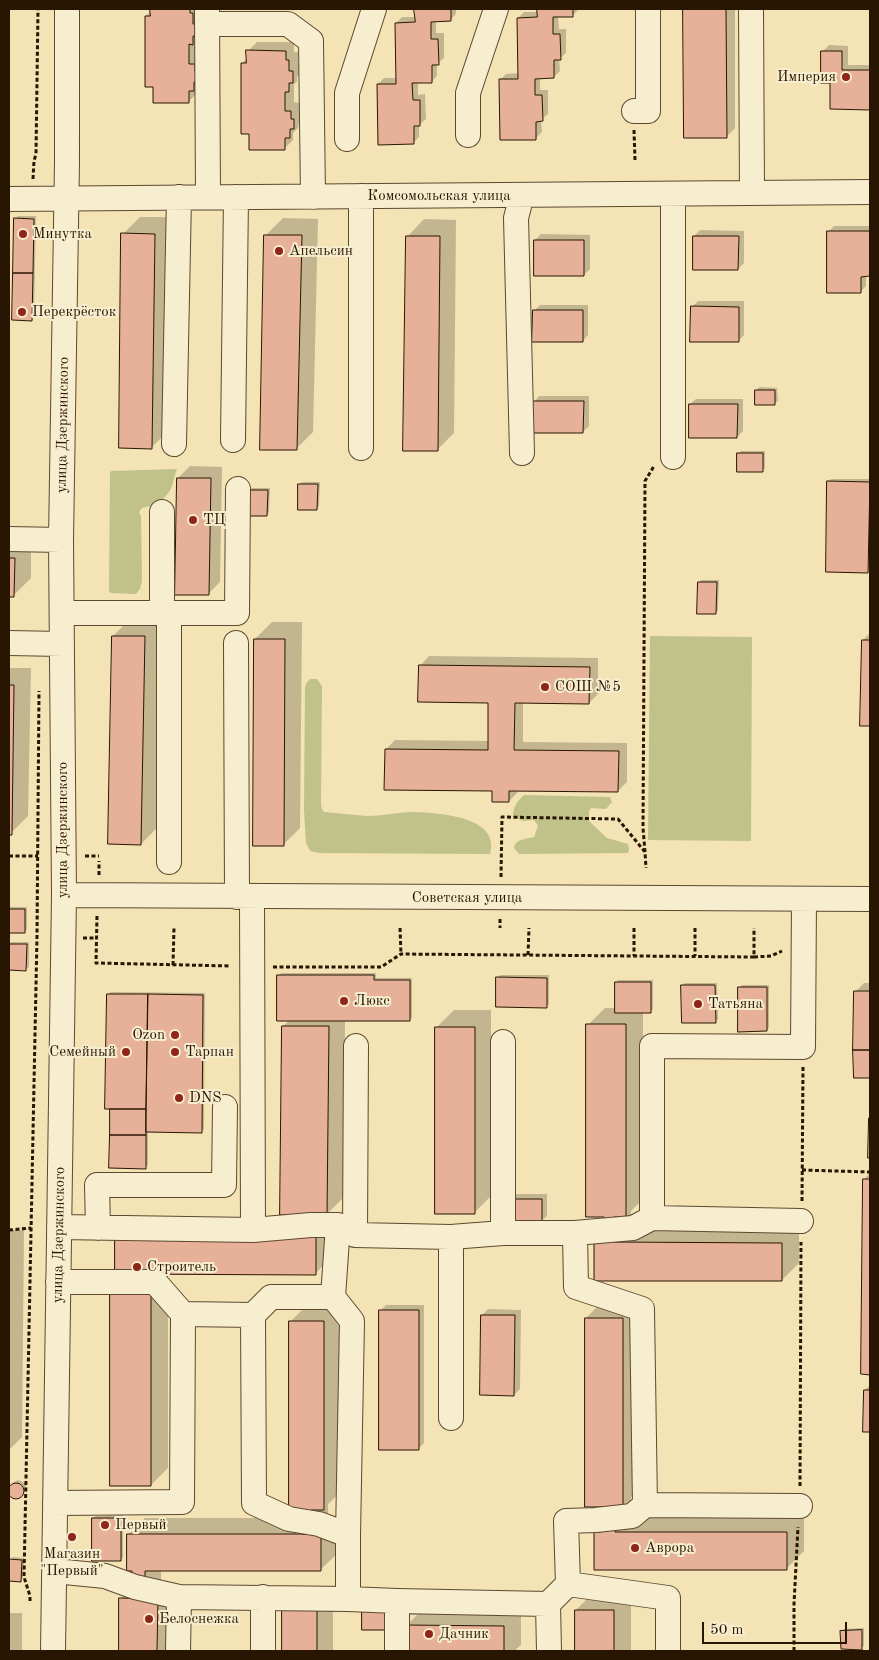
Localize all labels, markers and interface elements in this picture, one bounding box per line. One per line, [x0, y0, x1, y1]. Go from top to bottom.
place label: Империя [777, 68, 836, 86]
marker: Империя [840, 71, 852, 83]
street label: Комсомольская улица [367, 187, 511, 205]
place label: Минутка [33, 225, 92, 243]
marker: Минутка [17, 228, 29, 240]
place label: Апельсин [289, 242, 353, 260]
marker: Апельсин [273, 245, 285, 257]
place label: Перекрёсток [32, 303, 116, 321]
marker: Перекрёсток [16, 306, 28, 318]
street label: улица Дзержинского [53, 357, 73, 493]
place label: ТЦ [203, 511, 226, 529]
marker: ТЦ [187, 514, 199, 526]
place label: СОШ №5 [555, 678, 621, 696]
marker: СОШ №5 [539, 681, 551, 693]
street label: улица Дзержинского [54, 762, 72, 898]
street label: Советская улица [412, 889, 522, 907]
place label: Люкс [354, 992, 390, 1010]
marker: Люкс [338, 995, 350, 1007]
place label: Татьяна [708, 995, 763, 1013]
marker: Татьяна [692, 998, 704, 1010]
place label: Ozon [132, 1026, 165, 1044]
marker: Ozon [169, 1029, 181, 1041]
place label: Семейный [49, 1043, 116, 1061]
place label: Тарпан [185, 1043, 234, 1061]
marker: Семейный [120, 1046, 132, 1058]
marker: Тарпан [169, 1046, 181, 1058]
place label: DNS [189, 1089, 222, 1107]
marker: DNS [173, 1092, 185, 1104]
street label: улица Дзержинского [49, 1167, 69, 1303]
place label: Строитель [147, 1258, 216, 1276]
marker: Строитель [131, 1261, 143, 1273]
place label: Первый [115, 1516, 167, 1534]
marker: Первый [99, 1519, 111, 1531]
marker: Магазин "Первый" [66, 1531, 78, 1543]
place label: Аврора [645, 1539, 694, 1557]
marker: Аврора [629, 1542, 641, 1554]
place label: Магазин "Первый" [40, 1545, 104, 1580]
place label: Белоснежка [159, 1610, 239, 1628]
scale bar [704, 1612, 849, 1644]
marker: Белоснежка [143, 1613, 155, 1625]
text: 50 m [710, 1623, 744, 1638]
place label: Дачник [439, 1625, 489, 1643]
marker: Дачник [423, 1628, 435, 1640]

